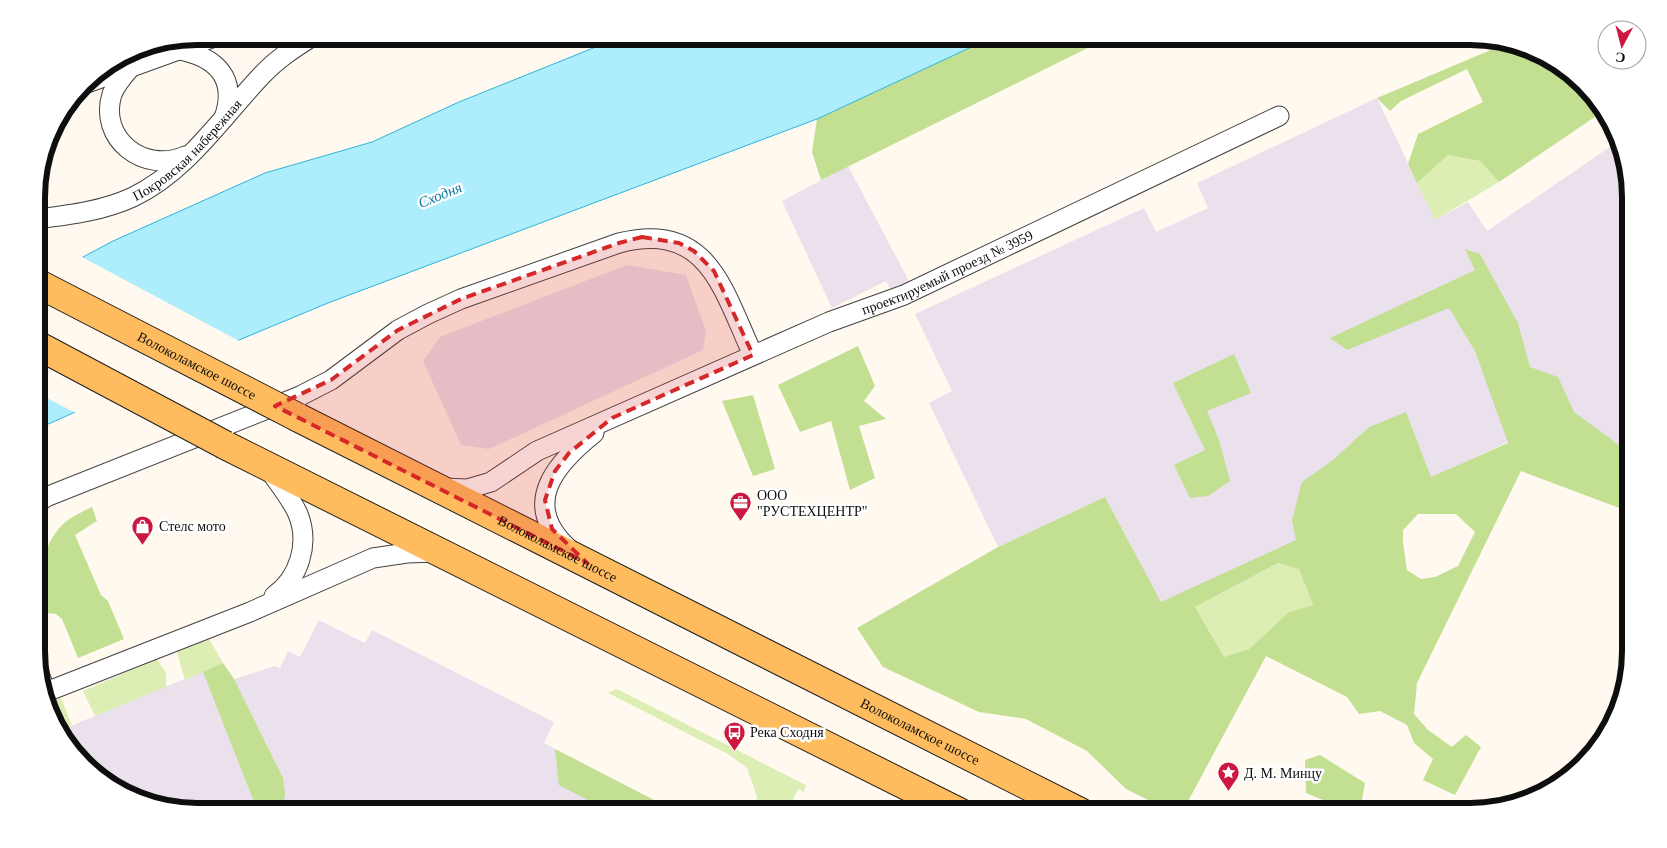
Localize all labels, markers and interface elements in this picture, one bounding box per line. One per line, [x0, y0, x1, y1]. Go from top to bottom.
north arrow [1597, 20, 1647, 70]
text: С [1615, 49, 1626, 65]
street label: Покровская набережная [130, 96, 245, 204]
water label: Сходня [416, 179, 464, 211]
street label: проектируемый проезд № 3959 [860, 228, 1035, 318]
street label: Волоколамское шоссе [135, 329, 259, 403]
place label: ООО "РУСТЕХЦЕНТР" [757, 488, 867, 519]
office icon: ООО "РУСТЕХЦЕНТР" [729, 491, 753, 522]
street label: Волоколамское шоссе [495, 513, 619, 585]
shop icon: Стелс мото [131, 514, 155, 545]
place label: Стелс мото [159, 519, 226, 534]
street label: Волоколамское шоссе [858, 696, 982, 768]
bus stop icon: Река Сходня [722, 720, 746, 751]
place label: Река Сходня [750, 725, 824, 740]
place icon: Д. М. Минцу [1216, 761, 1240, 792]
place label: Д. М. Минцу [1244, 766, 1322, 781]

